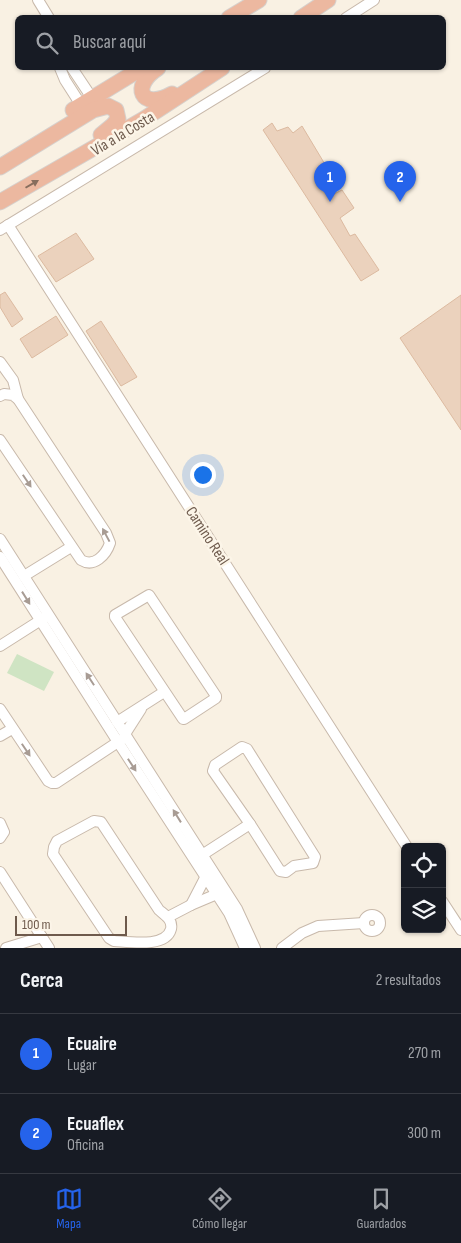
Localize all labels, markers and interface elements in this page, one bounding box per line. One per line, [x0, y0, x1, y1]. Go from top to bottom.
search box [15, 15, 446, 70]
icon: search [33, 29, 61, 57]
text: Buscar aquí [73, 31, 146, 54]
street label: Vía a la Costa [88, 108, 158, 160]
pin: 1 [314, 161, 346, 202]
pin: 2 [384, 161, 416, 202]
one-way arrow [24, 180, 39, 188]
your location [190, 462, 216, 488]
one-way arrow [22, 474, 32, 488]
street label: Camino Real [181, 503, 233, 569]
one-way arrow [102, 528, 110, 542]
one-way arrow [21, 592, 30, 605]
one-way arrow [85, 672, 95, 685]
one-way arrow [21, 743, 31, 756]
one-way arrow [127, 758, 137, 771]
one-way arrow [173, 809, 182, 822]
map controls [401, 843, 446, 933]
button: locate [401, 843, 446, 888]
button: layers [401, 888, 446, 933]
scale bar [15, 913, 128, 936]
text: 100 m [22, 916, 51, 933]
text: Cerca [20, 968, 63, 993]
text: 2 resultados [376, 971, 441, 990]
text: Ecuaire [67, 1033, 117, 1056]
text: 1 [33, 1044, 39, 1063]
text: 270 m [408, 1044, 441, 1063]
text: Lugar [67, 1056, 97, 1075]
text: Ecuaflex [67, 1113, 124, 1136]
text: 2 [32, 1124, 40, 1143]
text: 300 m [407, 1124, 441, 1143]
text: Oficina [67, 1136, 104, 1155]
tab: Mapa [55, 1185, 83, 1232]
tab: Cómo llegar [192, 1185, 247, 1232]
tab: Guardados [356, 1185, 406, 1232]

